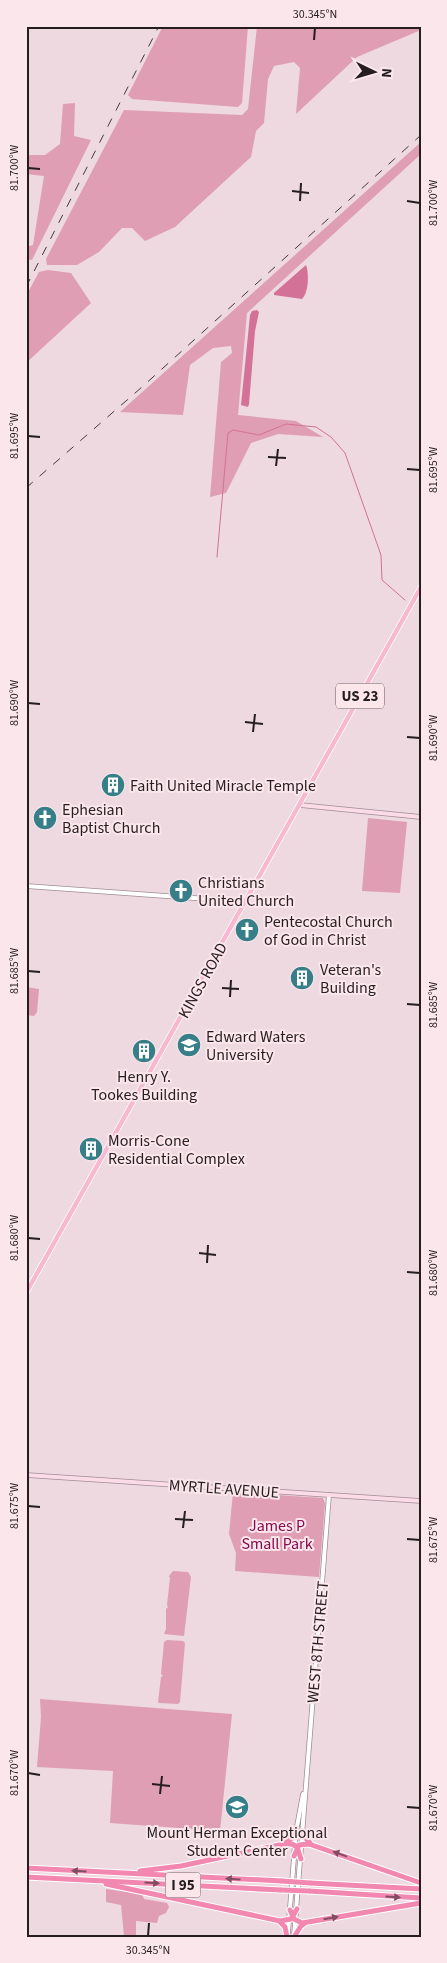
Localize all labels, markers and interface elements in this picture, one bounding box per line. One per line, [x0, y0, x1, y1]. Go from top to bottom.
text: 30.345°N [293, 6, 337, 23]
north arrow [350, 48, 400, 98]
text: N [376, 68, 396, 79]
text: 81.700°W [6, 144, 23, 191]
text: 81.700°W [425, 179, 442, 226]
text: 81.695°W [6, 412, 23, 459]
text: 81.695°W [425, 446, 442, 493]
text: 81.690°W [6, 679, 23, 726]
road number: US 23 [336, 684, 384, 708]
text: 81.690°W [425, 714, 442, 761]
building icon: Faith United Miracle Temple [100, 772, 126, 798]
place label: Faith United Miracle Temple [130, 775, 316, 797]
place label: Ephesian Baptist Church [62, 799, 160, 839]
church icon: Ephesian Baptist Church [32, 805, 58, 831]
place label: Christians United Church [198, 872, 294, 912]
church icon: Christians United Church [168, 878, 194, 904]
place label: Pentecostal Church of God in Christ [264, 911, 393, 951]
church icon: Pentecostal Church of God in Christ [234, 917, 260, 943]
street label: KINGS ROAD [173, 938, 233, 1022]
text: 81.685°W [6, 947, 23, 994]
place label: Veteran's Building [320, 959, 382, 999]
building icon: Veteran's Building [289, 965, 315, 991]
text: 81.685°W [425, 981, 442, 1028]
place label: Edward Waters University [206, 1026, 306, 1066]
school or university icon: Edward Waters University [176, 1032, 202, 1058]
building icon: Henry Y. Tookes Building [131, 1038, 157, 1064]
place label: Henry Y. Tookes Building [91, 1066, 197, 1106]
place label: Morris-Cone Residential Complex [108, 1130, 245, 1170]
building icon: Morris-Cone Residential Complex [78, 1136, 104, 1162]
text: 81.680°W [6, 1214, 23, 1261]
text: 81.680°W [425, 1249, 442, 1296]
street label: MYRTLE AVENUE [168, 1474, 280, 1504]
text: 81.675°W [6, 1482, 23, 1529]
park label: James P Small Park [241, 1515, 313, 1555]
text: 81.675°W [425, 1516, 442, 1563]
street label: WEST 8TH STREET [302, 1580, 334, 1704]
text: 81.670°W [6, 1749, 23, 1796]
text: 81.670°W [425, 1784, 442, 1831]
school or university icon: Mount Herman Exceptional Student Center [224, 1794, 250, 1820]
place label: Mount Herman Exceptional Student Center [147, 1822, 327, 1862]
one-way arrow [333, 1850, 348, 1858]
one-way arrow [71, 1866, 87, 1874]
road number: I 95 [166, 1872, 200, 1898]
one-way arrow [225, 1874, 241, 1882]
one-way arrow [145, 1880, 161, 1888]
one-way arrow [385, 1893, 401, 1901]
one-way arrow [323, 1914, 339, 1922]
text: 30.345°N [126, 1942, 170, 1959]

